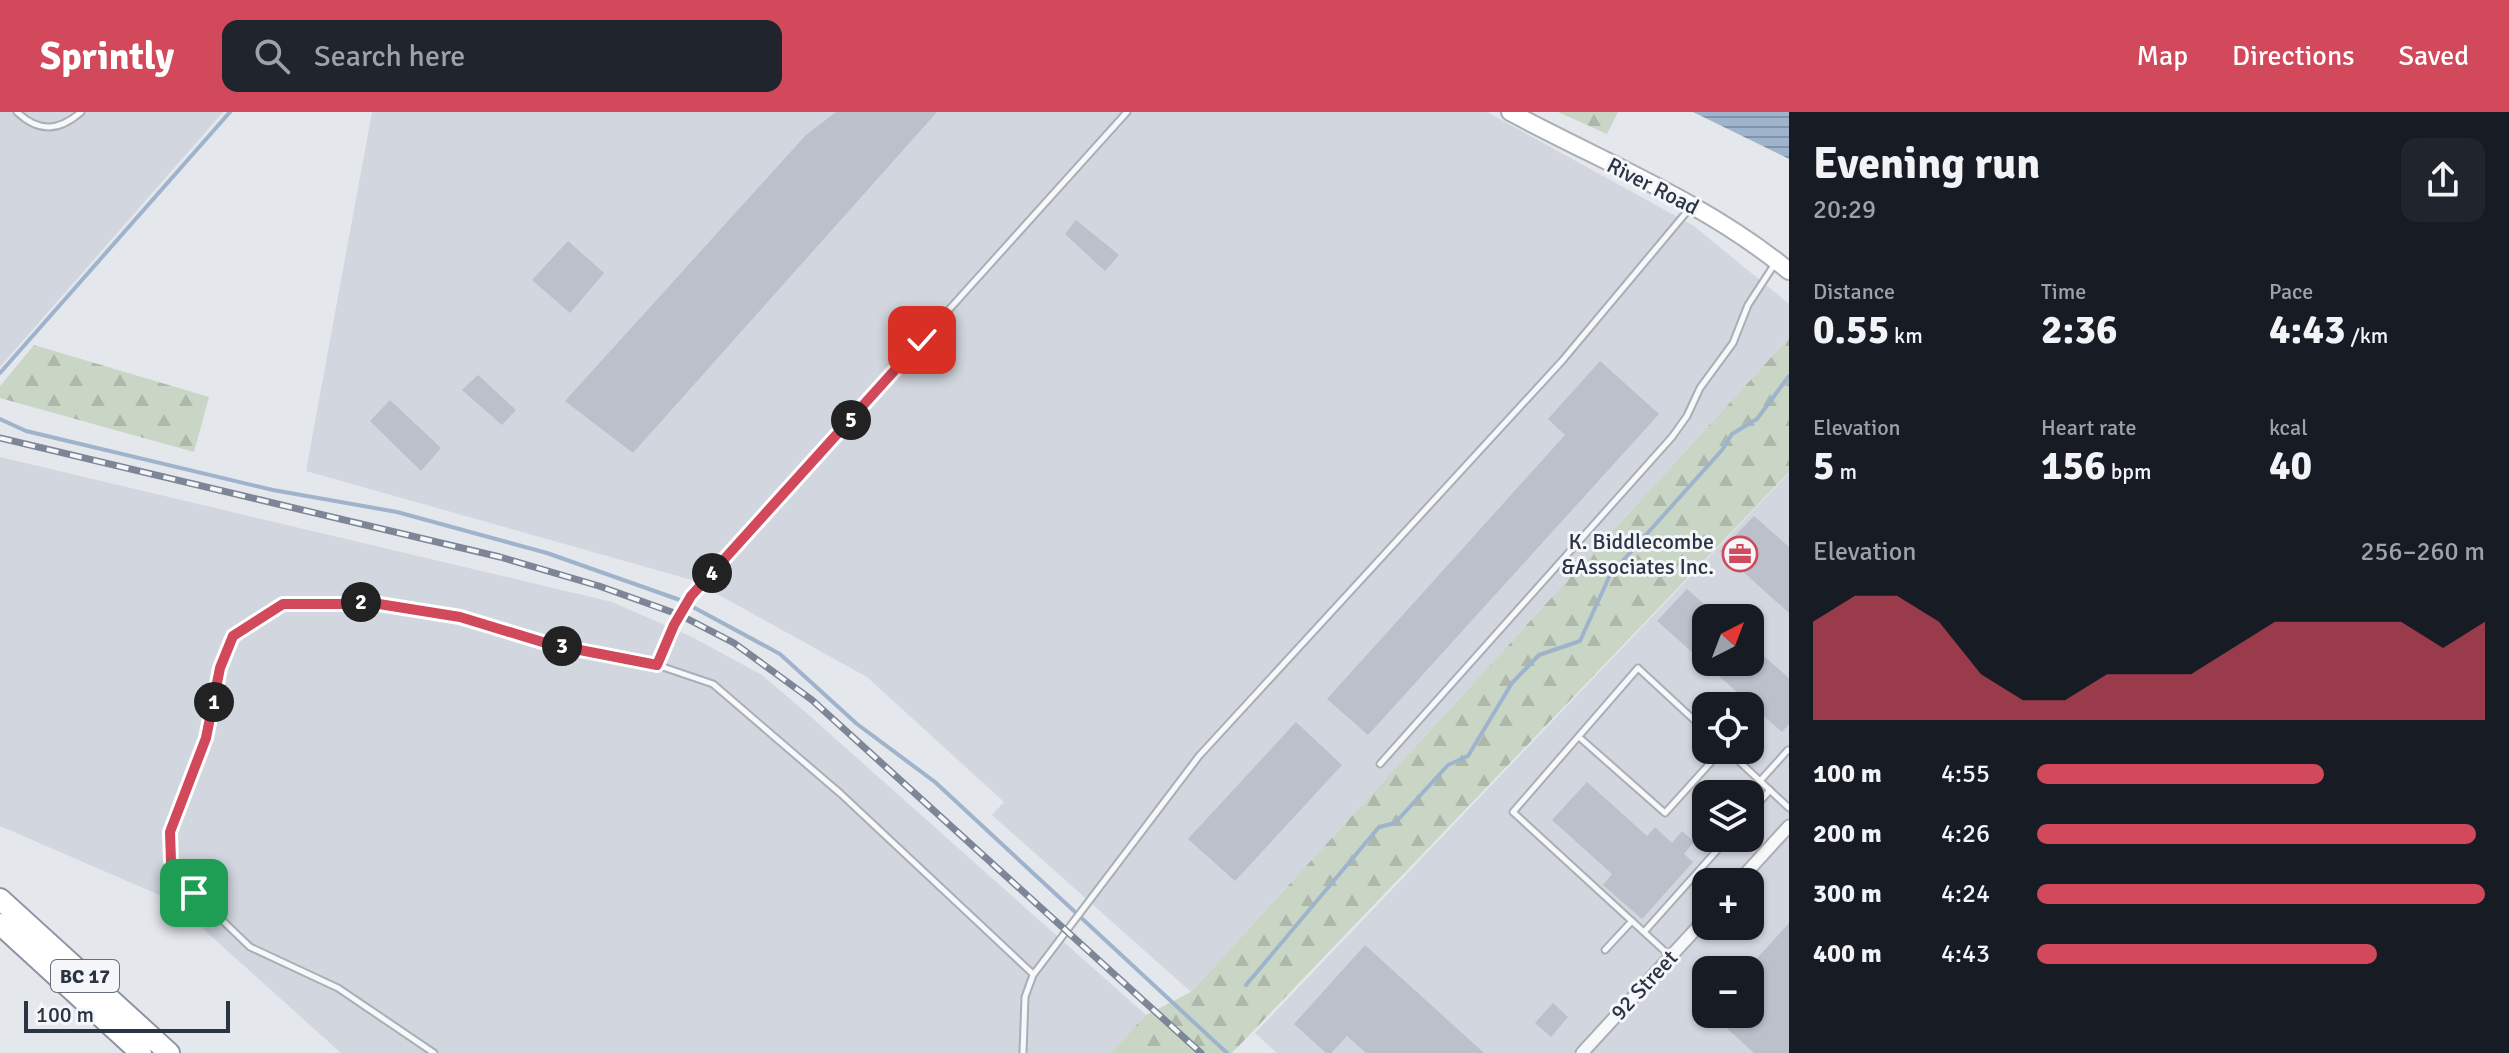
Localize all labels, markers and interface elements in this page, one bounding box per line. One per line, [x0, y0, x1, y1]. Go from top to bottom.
search box [222, 20, 782, 92]
text: Sprintly [40, 33, 174, 80]
icon: search [250, 34, 294, 78]
text: Search here [314, 38, 465, 75]
text: Map [2136, 39, 2188, 73]
text: Directions [2232, 39, 2354, 73]
text: Saved [2398, 39, 2469, 73]
text: Evening run [1813, 137, 2040, 191]
button: share [2401, 138, 2485, 222]
street label: River Road [1602, 151, 1704, 221]
text: 20:29 [1813, 194, 1876, 226]
text: Distance [1813, 278, 1895, 305]
text: Time [2041, 278, 2086, 305]
text: Pace [2269, 278, 2313, 305]
text: 0.55 [1813, 305, 1889, 355]
text: 2:36 [2041, 305, 2118, 355]
text: 4:43 [2269, 305, 2346, 355]
pin [888, 306, 956, 374]
icon: check [900, 318, 944, 362]
text: km [1889, 322, 1923, 349]
text: /km [2346, 322, 2388, 349]
pin: 5 [831, 400, 871, 440]
text: 5 [845, 406, 857, 433]
text: Elevation [1813, 414, 1901, 441]
text: Heart rate [2041, 414, 2136, 441]
text: kcal [2269, 414, 2308, 441]
text: 5 [1813, 441, 1835, 491]
text: 156 [2041, 441, 2106, 491]
text: 40 [2269, 441, 2312, 491]
text: m [1835, 458, 1857, 485]
text: bpm [2106, 458, 2151, 485]
place label: K. Biddlecombe &Associates Inc. [1561, 528, 1714, 580]
office icon: K. Biddlecombe &Associates Inc. [1721, 535, 1759, 573]
text: Elevation [1813, 536, 1917, 568]
text: 256–260 m [2361, 536, 2485, 568]
pin: 4 [692, 553, 732, 593]
text: 4 [706, 559, 718, 586]
pin: 2 [341, 582, 381, 622]
text: 2 [355, 588, 367, 615]
north arrow [1692, 604, 1764, 676]
map controls [1692, 604, 1764, 1028]
pin: 3 [542, 626, 582, 666]
text: 3 [556, 632, 568, 659]
pin: 1 [194, 682, 234, 722]
text: 1 [208, 688, 220, 715]
button: locate [1692, 692, 1764, 764]
text: 100 m [1813, 758, 1882, 790]
text: 4:55 [1941, 758, 1990, 790]
button: layers [1692, 780, 1764, 852]
text: 200 m [1813, 818, 1882, 850]
text: 4:26 [1941, 818, 1990, 850]
pin [160, 859, 228, 927]
button: + [1692, 868, 1764, 940]
icon: arrive [172, 871, 216, 915]
text: 300 m [1813, 878, 1882, 910]
text: 4:24 [1941, 878, 1990, 910]
text: 400 m [1813, 938, 1882, 970]
text: 4:43 [1941, 938, 1990, 970]
street label: 92 Street [1605, 944, 1683, 1026]
button: − [1692, 956, 1764, 1028]
road number: BC 17 [51, 960, 119, 992]
scale bar [24, 997, 230, 1033]
text: 100 m [36, 1001, 94, 1028]

